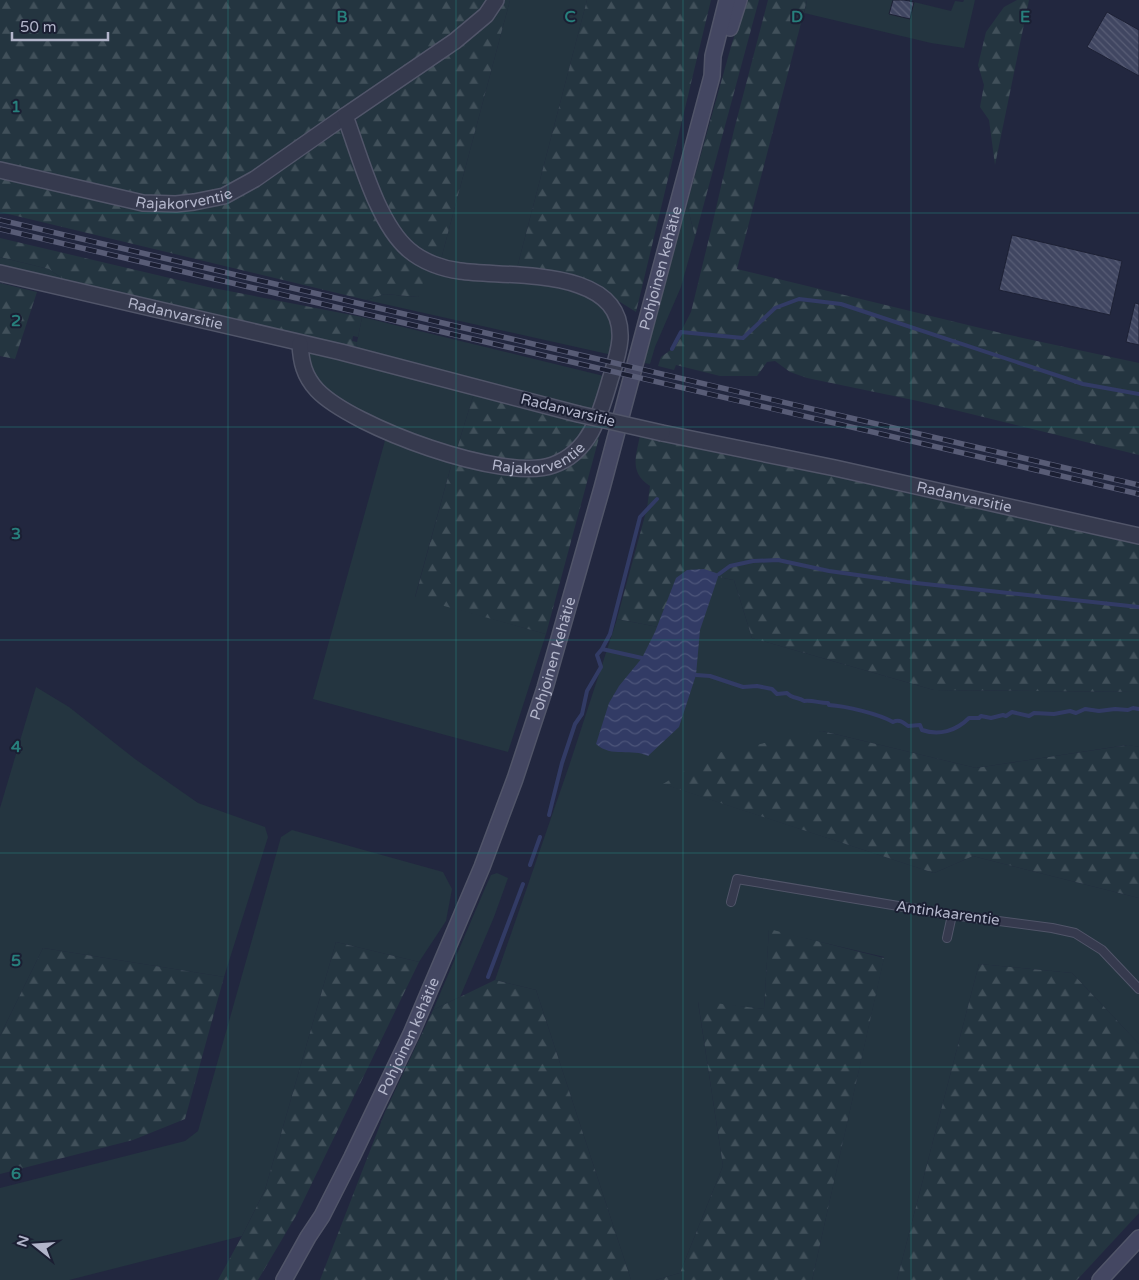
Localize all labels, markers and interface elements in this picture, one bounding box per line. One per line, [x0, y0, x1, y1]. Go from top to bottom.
text: B [336, 7, 348, 27]
text: C [564, 7, 576, 27]
text: D [791, 7, 803, 27]
text: E [1020, 7, 1030, 27]
scale bar [12, 10, 109, 42]
text: 50 m [20, 18, 57, 36]
text: 1 [11, 97, 21, 117]
street label: Rajakorventie [134, 184, 236, 213]
street label: Pohjoinen kehätie [636, 204, 686, 332]
street label: Radanvarsitie [126, 294, 225, 333]
text: 2 [11, 311, 21, 331]
street label: Radanvarsitie [519, 390, 617, 430]
street label: Rajakorventie [491, 439, 589, 478]
street label: Radanvarsitie [915, 478, 1014, 516]
text: 3 [11, 524, 21, 544]
street label: Pohjoinen kehätie [526, 595, 580, 722]
text: 4 [11, 737, 21, 757]
street label: Antinkaarentie [895, 897, 1001, 929]
text: 5 [11, 951, 21, 971]
street label: Pohjoinen kehätie [374, 975, 443, 1098]
text: 6 [11, 1164, 21, 1184]
north arrow [10, 1220, 60, 1270]
text: N [13, 1233, 33, 1249]

